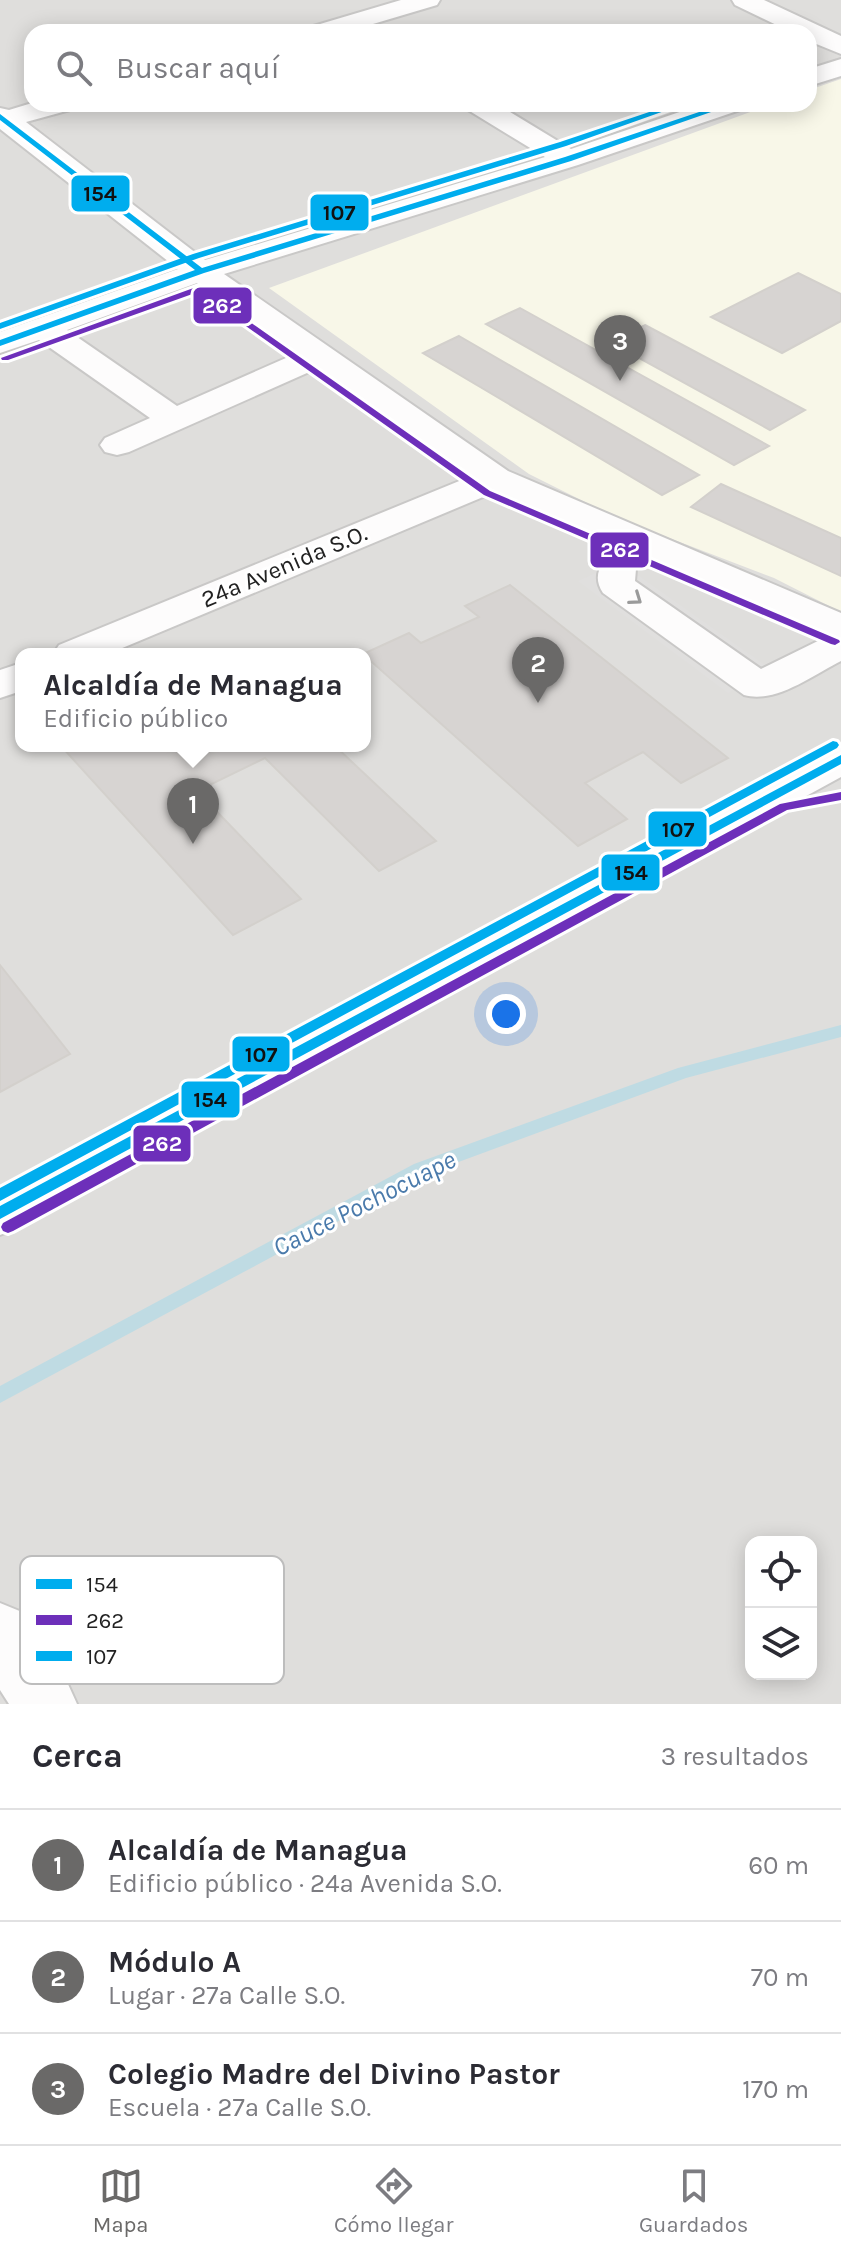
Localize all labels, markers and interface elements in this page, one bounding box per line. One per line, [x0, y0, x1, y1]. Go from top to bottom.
search box [24, 24, 817, 112]
icon: search [52, 46, 96, 90]
text: Buscar aquí [116, 50, 280, 86]
line badge: 154 [70, 174, 131, 213]
text: 154 [83, 181, 117, 207]
line badge: 107 [309, 193, 370, 232]
text: 107 [323, 200, 355, 226]
line badge: 262 [192, 286, 253, 325]
text: 262 [202, 293, 242, 319]
pin: 3 [594, 315, 646, 381]
street label: 24a Avenida S.O. [197, 518, 371, 614]
line badge: 262 [589, 531, 650, 569]
text: 262 [600, 537, 640, 563]
one-way arrow [628, 590, 642, 604]
pin: 2 [512, 637, 564, 703]
popup [15, 648, 371, 752]
text: Alcaldía de Managua [43, 667, 343, 703]
text: Edificio público [43, 703, 228, 734]
pin: 1 [167, 778, 219, 844]
line badge: 107 [647, 810, 708, 848]
text: 107 [662, 817, 694, 843]
line badge: 154 [600, 853, 661, 892]
text: 154 [614, 860, 648, 886]
your location [486, 994, 526, 1034]
line badge: 107 [231, 1035, 291, 1073]
text: 107 [245, 1042, 277, 1068]
line badge: 154 [180, 1080, 241, 1119]
text: 154 [193, 1087, 227, 1113]
line badge: 262 [132, 1124, 192, 1163]
text: 262 [142, 1131, 182, 1157]
water label: Cauce Pochocuape [268, 1144, 461, 1263]
map controls [745, 1536, 817, 1680]
button: locate [745, 1536, 817, 1608]
legend [20, 1556, 284, 1684]
text: 154 [86, 1572, 118, 1598]
text: 262 [86, 1608, 124, 1634]
button: layers [745, 1608, 817, 1680]
text: 107 [86, 1644, 117, 1670]
text: Cerca [32, 1736, 123, 1776]
text: 3 resultados [661, 1741, 809, 1772]
text: Alcaldía de Managua [108, 1832, 408, 1868]
text: 1 [53, 1850, 63, 1881]
text: 60 m [748, 1850, 809, 1881]
text: Edificio público · 24a Avenida S.O. [108, 1868, 502, 1899]
text: Módulo A [108, 1944, 241, 1980]
text: 2 [50, 1962, 66, 1993]
text: 70 m [751, 1962, 809, 1993]
text: Lugar · 27a Calle S.O. [108, 1980, 345, 2011]
text: Colegio Madre del Divino Pastor [108, 2056, 560, 2092]
text: 3 [50, 2074, 66, 2105]
text: 170 m [742, 2074, 809, 2105]
text: Escuela · 27a Calle S.O. [108, 2092, 371, 2123]
tab: Mapa [93, 2164, 148, 2238]
tab: Cómo llegar [334, 2164, 453, 2238]
tab: Guardados [639, 2164, 748, 2238]

